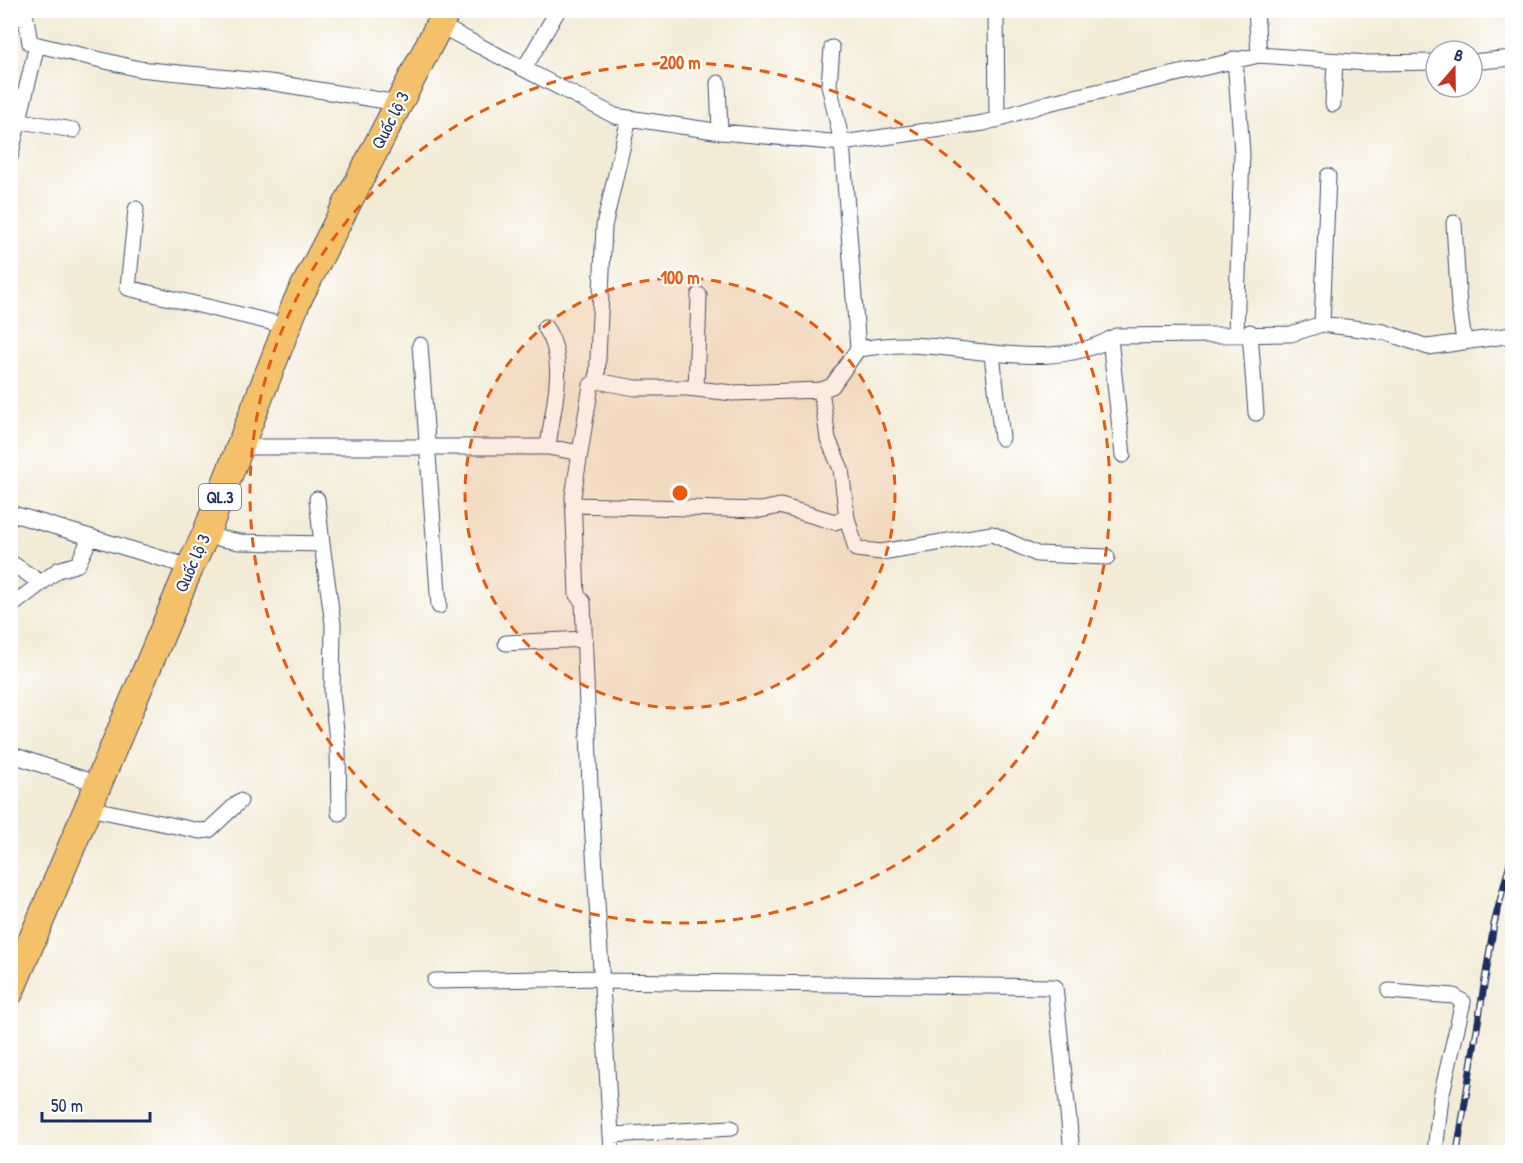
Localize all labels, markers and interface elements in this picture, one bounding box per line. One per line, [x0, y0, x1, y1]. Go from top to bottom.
north arrow [1424, 39, 1484, 99]
text: B [1452, 43, 1467, 67]
text: 200 m [660, 50, 700, 75]
street label: Quốc lộ 3 [365, 87, 415, 153]
text: 100 m [660, 265, 700, 290]
centre of rings [670, 483, 690, 503]
road number: QL.3 [199, 484, 241, 510]
street label: Quốc lộ 3 [168, 530, 216, 596]
scale bar [42, 1085, 150, 1123]
text: 50 m [51, 1093, 83, 1118]

